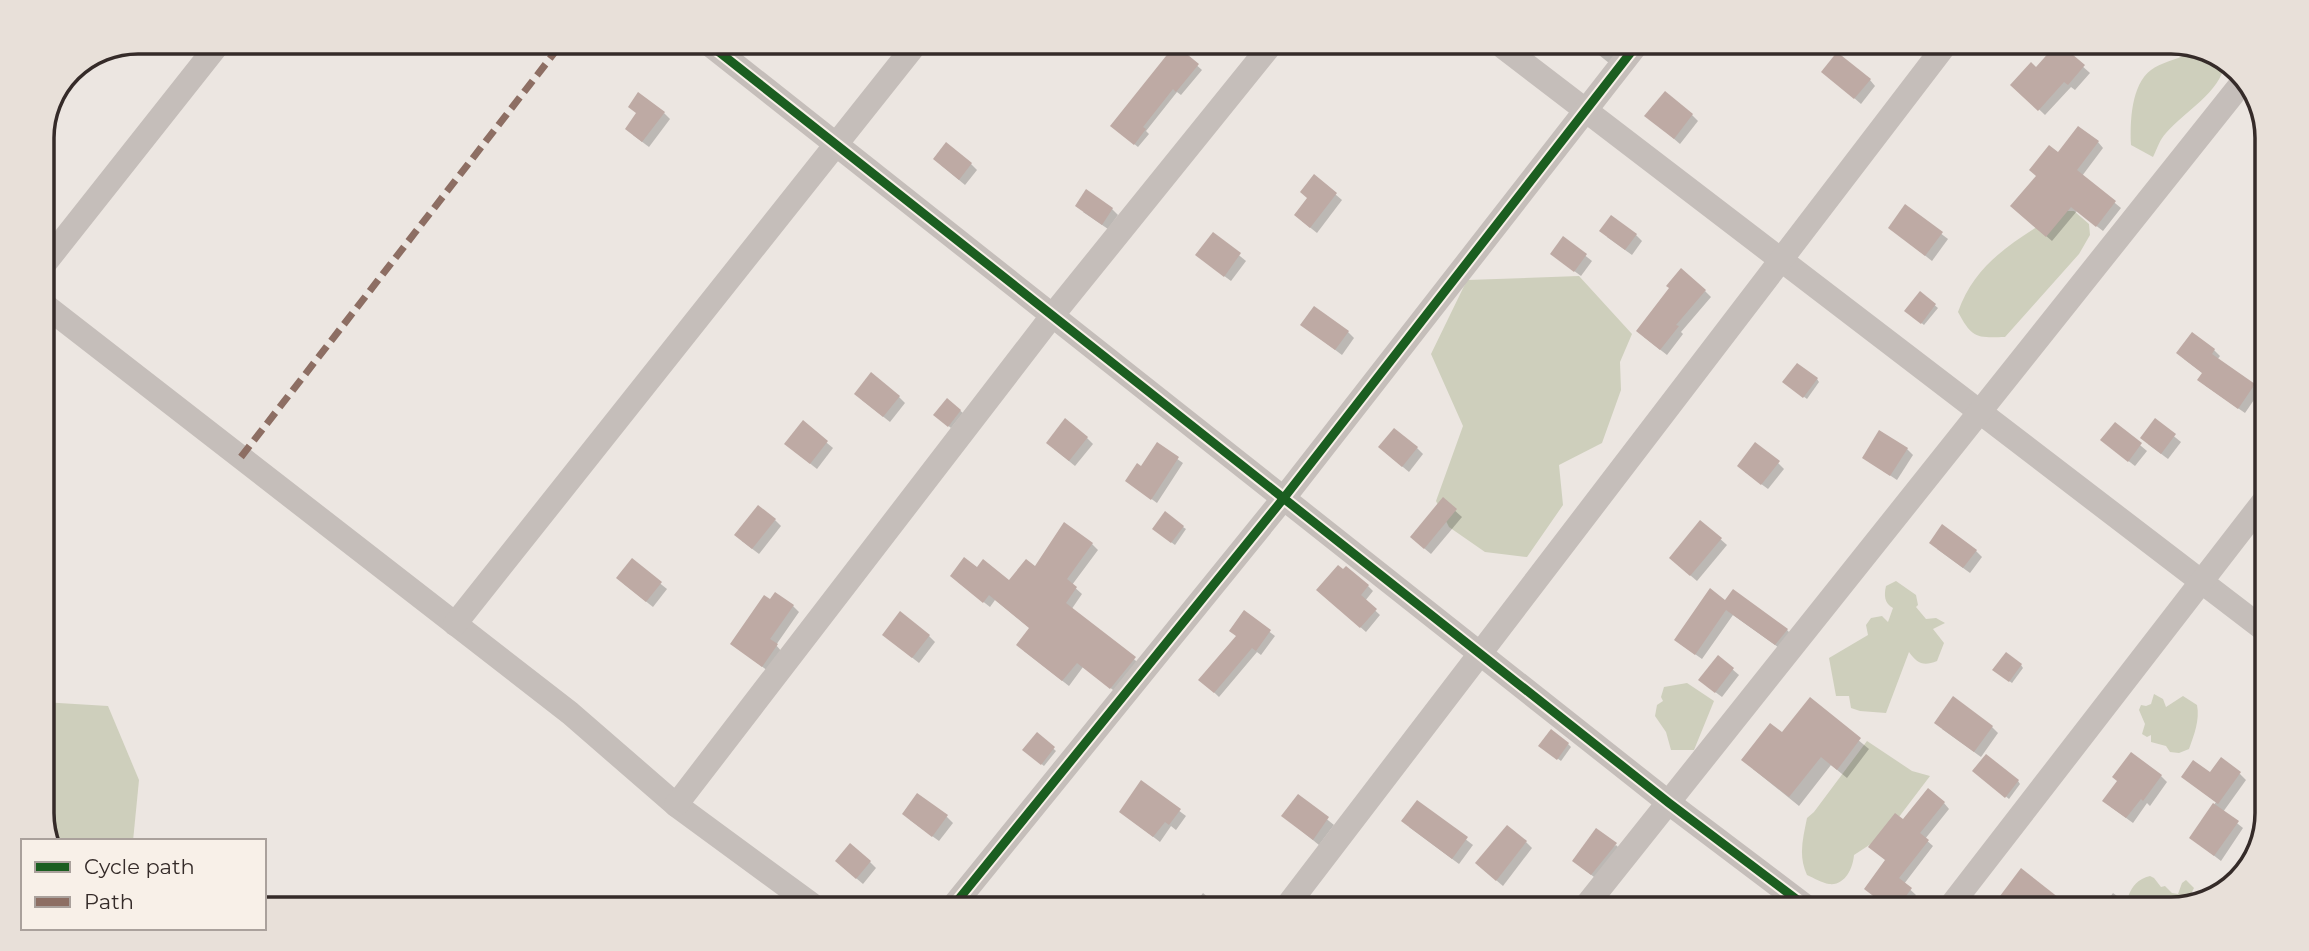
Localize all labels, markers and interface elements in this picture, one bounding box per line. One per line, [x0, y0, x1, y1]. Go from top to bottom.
legend [21, 839, 266, 930]
text: Cycle path [84, 854, 195, 879]
text: Path [84, 889, 134, 914]

